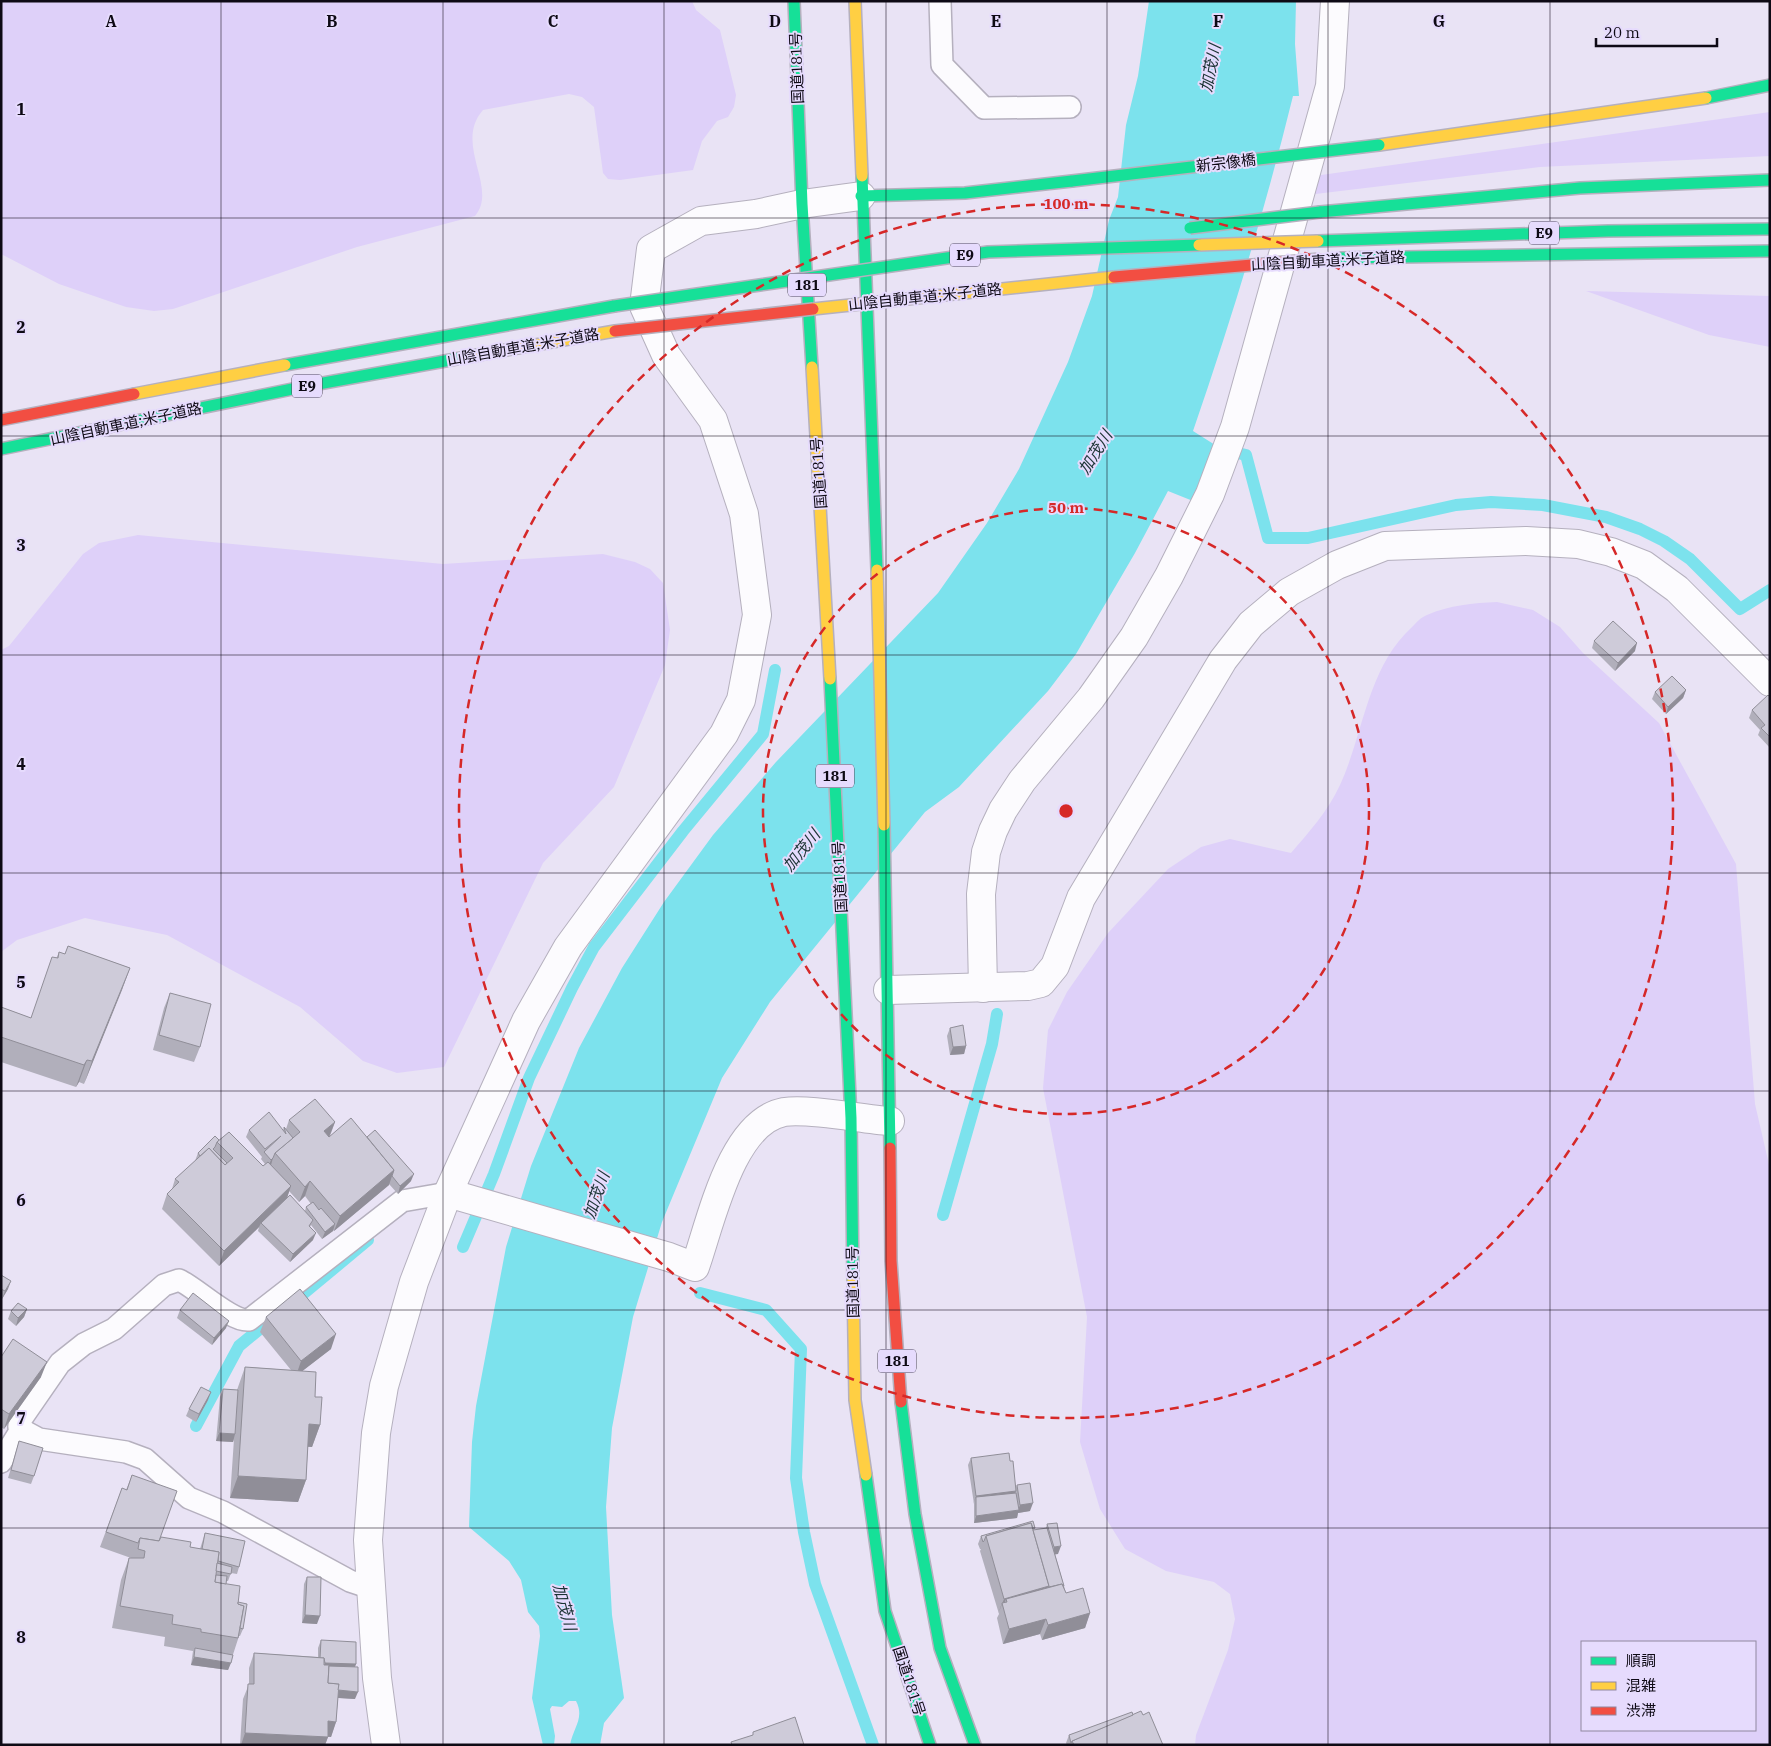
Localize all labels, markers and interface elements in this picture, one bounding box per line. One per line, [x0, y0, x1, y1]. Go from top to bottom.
text: A [105, 11, 117, 31]
text: B [326, 11, 338, 31]
text: C [548, 11, 558, 31]
text: D [769, 11, 781, 31]
text: E [991, 11, 1001, 31]
text: F [1213, 11, 1223, 31]
text: G [1433, 11, 1445, 31]
scale bar [1596, 15, 1717, 47]
text: 20 m [1604, 23, 1640, 42]
street label: 国道181号 [786, 32, 807, 104]
water label: 加茂川 [1196, 41, 1225, 93]
text: 1 [16, 99, 26, 119]
street label: 新宗像橋 [1195, 149, 1257, 176]
text: 100 m [1043, 194, 1089, 213]
road number: E9 [1529, 222, 1559, 244]
road number: E9 [950, 244, 980, 266]
street label: 山陰自動車道;米子道路 [1250, 247, 1406, 274]
road number: 181 [788, 274, 826, 296]
street label: 山陰自動車道;米子道路 [847, 279, 1003, 314]
text: 2 [16, 317, 26, 337]
street label: 山陰自動車道;米子道路 [445, 324, 601, 369]
road number: E9 [292, 374, 322, 398]
street label: 山陰自動車道;米子道路 [48, 398, 203, 449]
water label: 加茂川 [1074, 425, 1117, 478]
street label: 国道181号 [807, 436, 830, 510]
text: 50 m [1048, 498, 1084, 517]
text: 3 [16, 535, 26, 555]
text: 4 [16, 754, 26, 774]
road number: 181 [816, 764, 854, 788]
centre of rings [1057, 802, 1075, 820]
water label: 加茂川 [778, 824, 825, 875]
street label: 国道181号 [828, 841, 851, 913]
text: 5 [16, 972, 26, 992]
water label: 加茂川 [579, 1167, 614, 1221]
text: 6 [16, 1190, 26, 1210]
street label: 国道181号 [842, 1246, 863, 1318]
road number: 181 [878, 1350, 916, 1372]
text: 7 [16, 1408, 26, 1428]
water label: 加茂川 [549, 1581, 581, 1635]
text: 8 [16, 1627, 26, 1647]
legend [1581, 1641, 1756, 1731]
street label: 国道181号 [889, 1644, 930, 1718]
text: 順調 [1626, 1651, 1656, 1670]
text: 混雑 [1626, 1676, 1656, 1695]
text: 渋滞 [1626, 1701, 1656, 1720]

